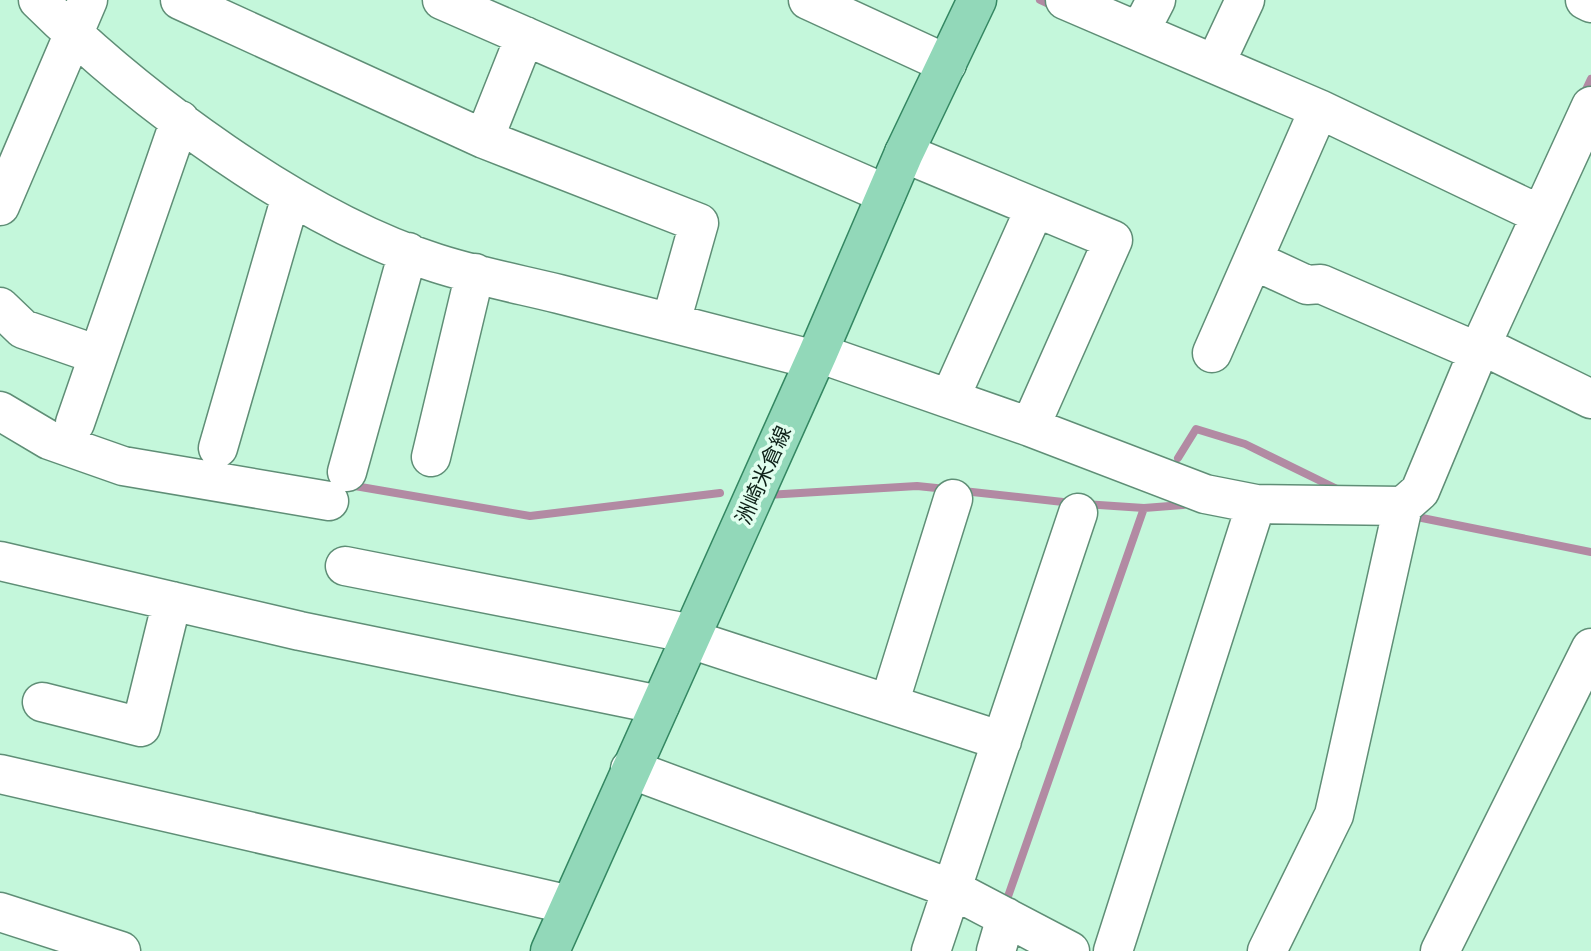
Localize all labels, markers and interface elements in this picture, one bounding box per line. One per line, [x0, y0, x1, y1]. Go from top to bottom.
street label: 洲崎米倉線 [730, 422, 796, 528]

